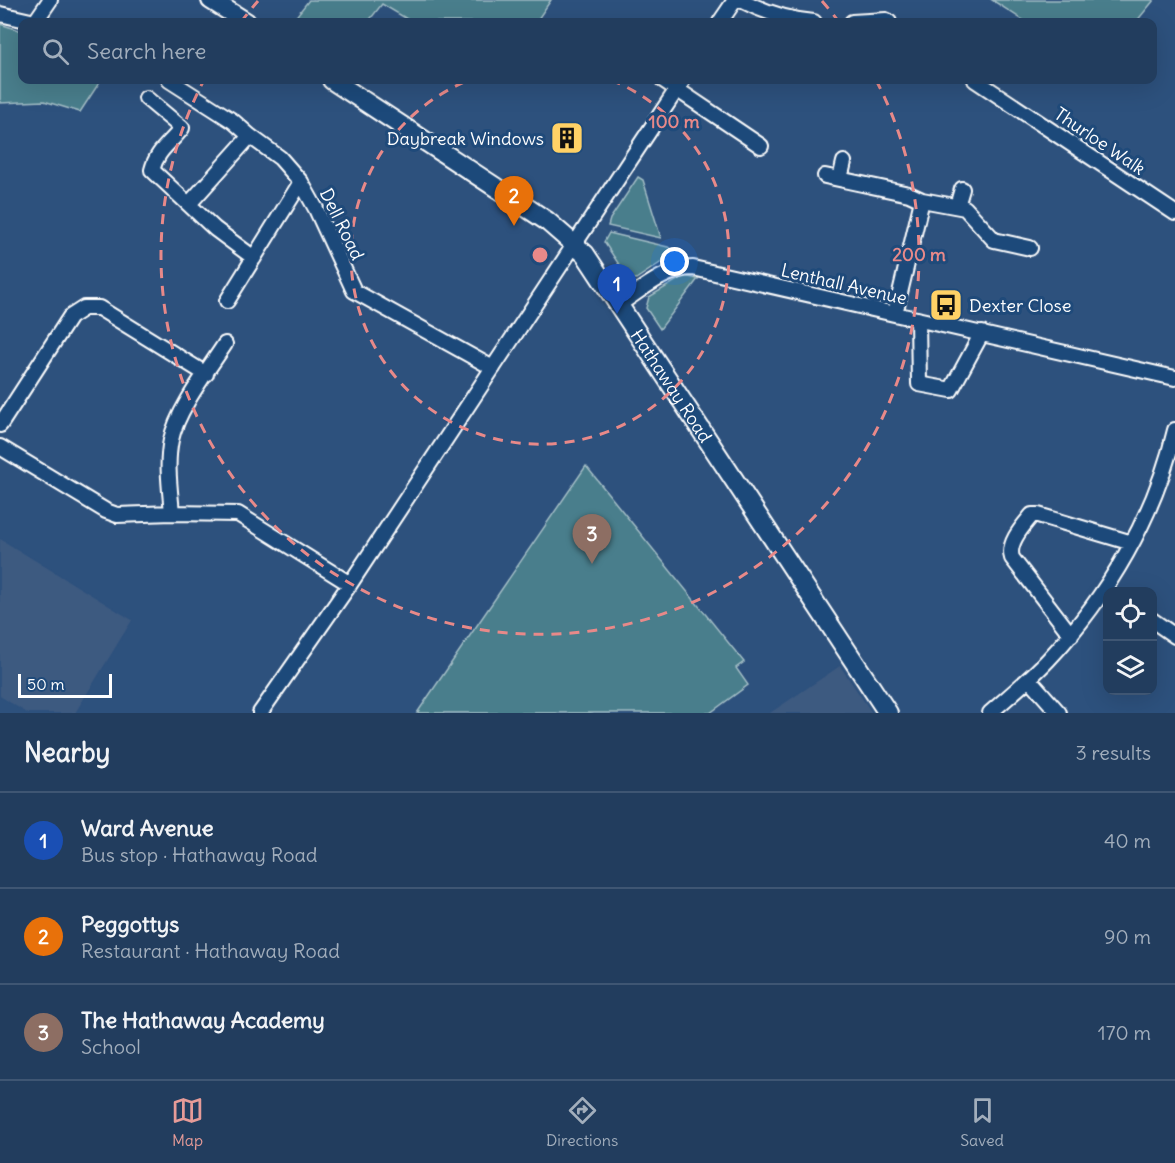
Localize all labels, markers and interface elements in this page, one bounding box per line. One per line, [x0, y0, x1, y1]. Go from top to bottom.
search box [18, 18, 1157, 84]
icon: search [39, 35, 72, 68]
text: Search here [87, 37, 206, 65]
street label: Thurloe Walk [1050, 102, 1150, 180]
text: 100 m [649, 110, 700, 133]
building icon: Daybreak Windows [549, 120, 585, 156]
place label: Daybreak Windows [387, 127, 544, 150]
pin: 2 [494, 176, 534, 226]
street label: Dell Road [315, 184, 369, 264]
text: 200 m [892, 243, 946, 266]
centre of rings [530, 245, 550, 265]
your location [660, 247, 689, 276]
street label: Lenthall Avenue [779, 258, 909, 310]
pin: 1 [598, 264, 636, 314]
bus stop icon: Dexter Close [928, 287, 964, 323]
place label: Dexter Close [969, 294, 1071, 317]
street label: Hathaway Road [626, 324, 718, 447]
pin: 3 [572, 514, 612, 564]
map controls [1103, 587, 1157, 695]
button: locate [1103, 587, 1157, 641]
button: layers [1103, 641, 1157, 695]
scale bar [18, 671, 112, 698]
text: 50 m [27, 674, 65, 694]
text: Nearby [24, 736, 110, 769]
text: 3 results [1075, 740, 1151, 765]
text: Ward Avenue [81, 814, 214, 842]
text: 1 [40, 828, 47, 853]
text: 40 m [1104, 828, 1151, 853]
text: Bus stop · Hathaway Road [81, 842, 318, 867]
text: Peggottys [81, 910, 179, 938]
text: 2 [38, 924, 49, 949]
text: 90 m [1104, 924, 1151, 949]
text: Restaurant · Hathaway Road [81, 938, 340, 963]
text: The Hathaway Academy [81, 1006, 325, 1034]
text: 3 [38, 1020, 49, 1045]
text: 170 m [1098, 1020, 1151, 1045]
text: School [81, 1034, 141, 1059]
tab: Map [171, 1094, 204, 1150]
tab: Directions [546, 1094, 618, 1150]
tab: Saved [960, 1094, 1004, 1150]

